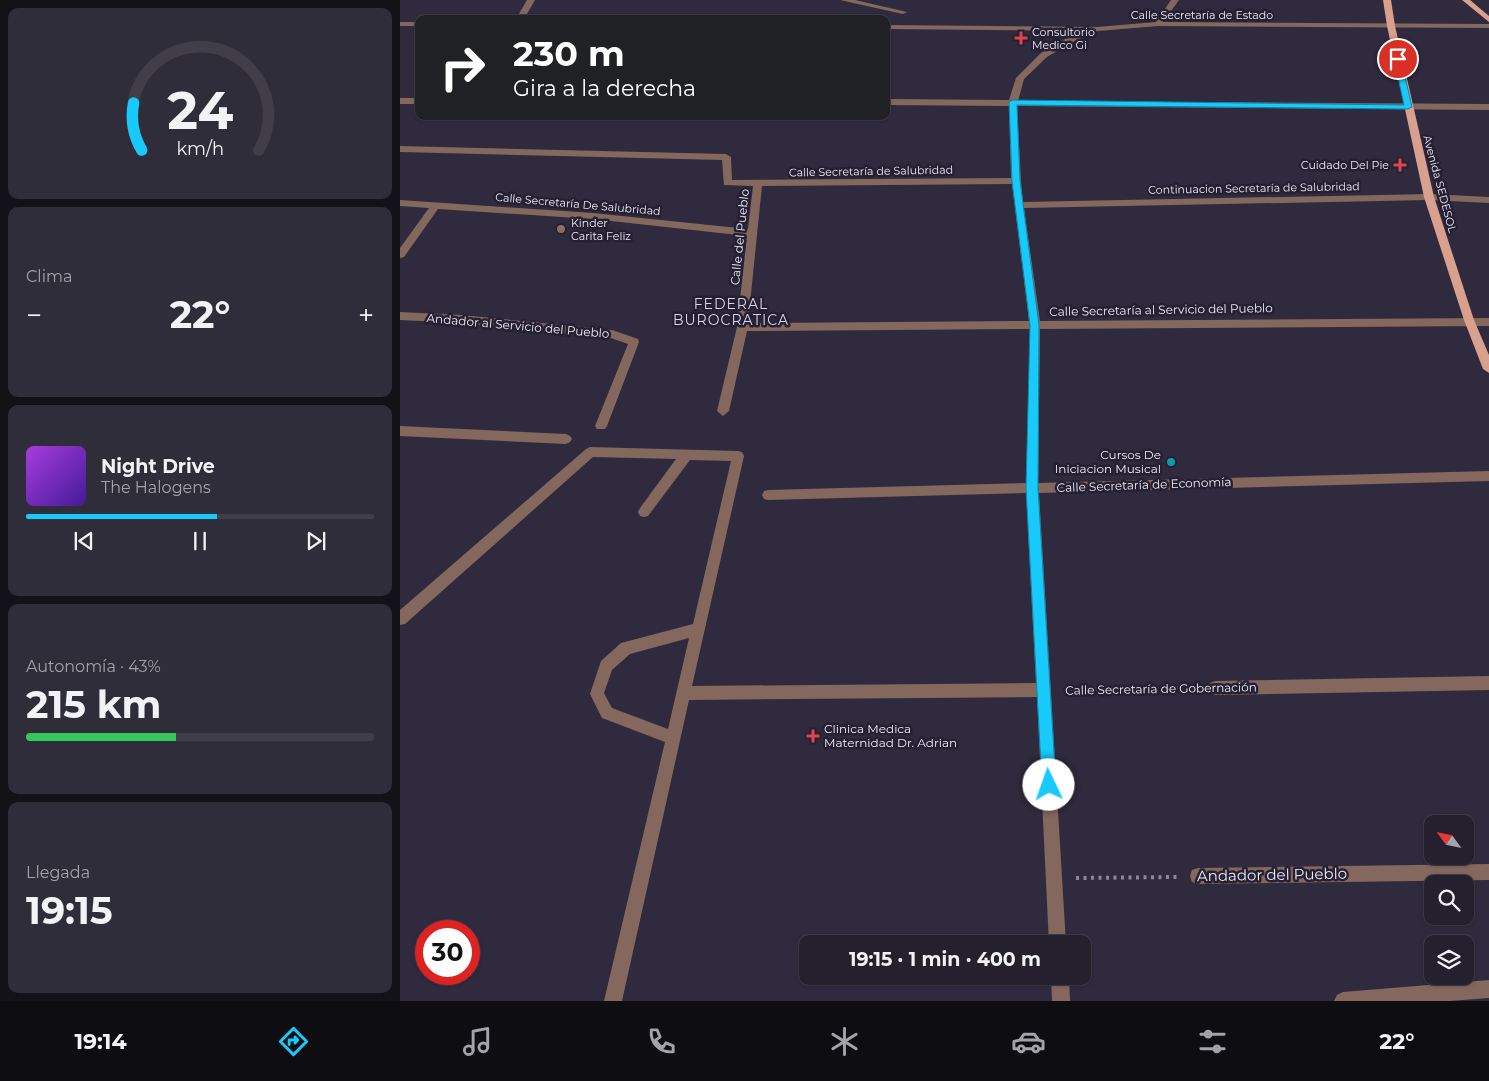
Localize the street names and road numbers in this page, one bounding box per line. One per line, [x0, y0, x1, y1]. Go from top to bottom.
street label: Calle Secretaría de Estado [1131, 8, 1273, 22]
street label: Avenida SEDESOL [1420, 134, 1460, 235]
street label: Calle Secretaría de Salubridad [789, 163, 953, 179]
street label: Continuacion Secretaría de Salubridad [1148, 179, 1360, 197]
street label: Calle del Pueblo [727, 188, 752, 286]
street label: Calle Secretaría De Salubridad [495, 190, 661, 218]
street label: Calle Secretaría al Servicio del Pueblo [1049, 300, 1273, 319]
street label: Andador al Servicio del Pueblo [426, 310, 610, 341]
street label: Calle Secretaría de Economía [1056, 474, 1232, 495]
street label: Calle Secretaría de Gobernación [1065, 679, 1257, 698]
street label: Andador del Pueblo [1197, 864, 1347, 885]

